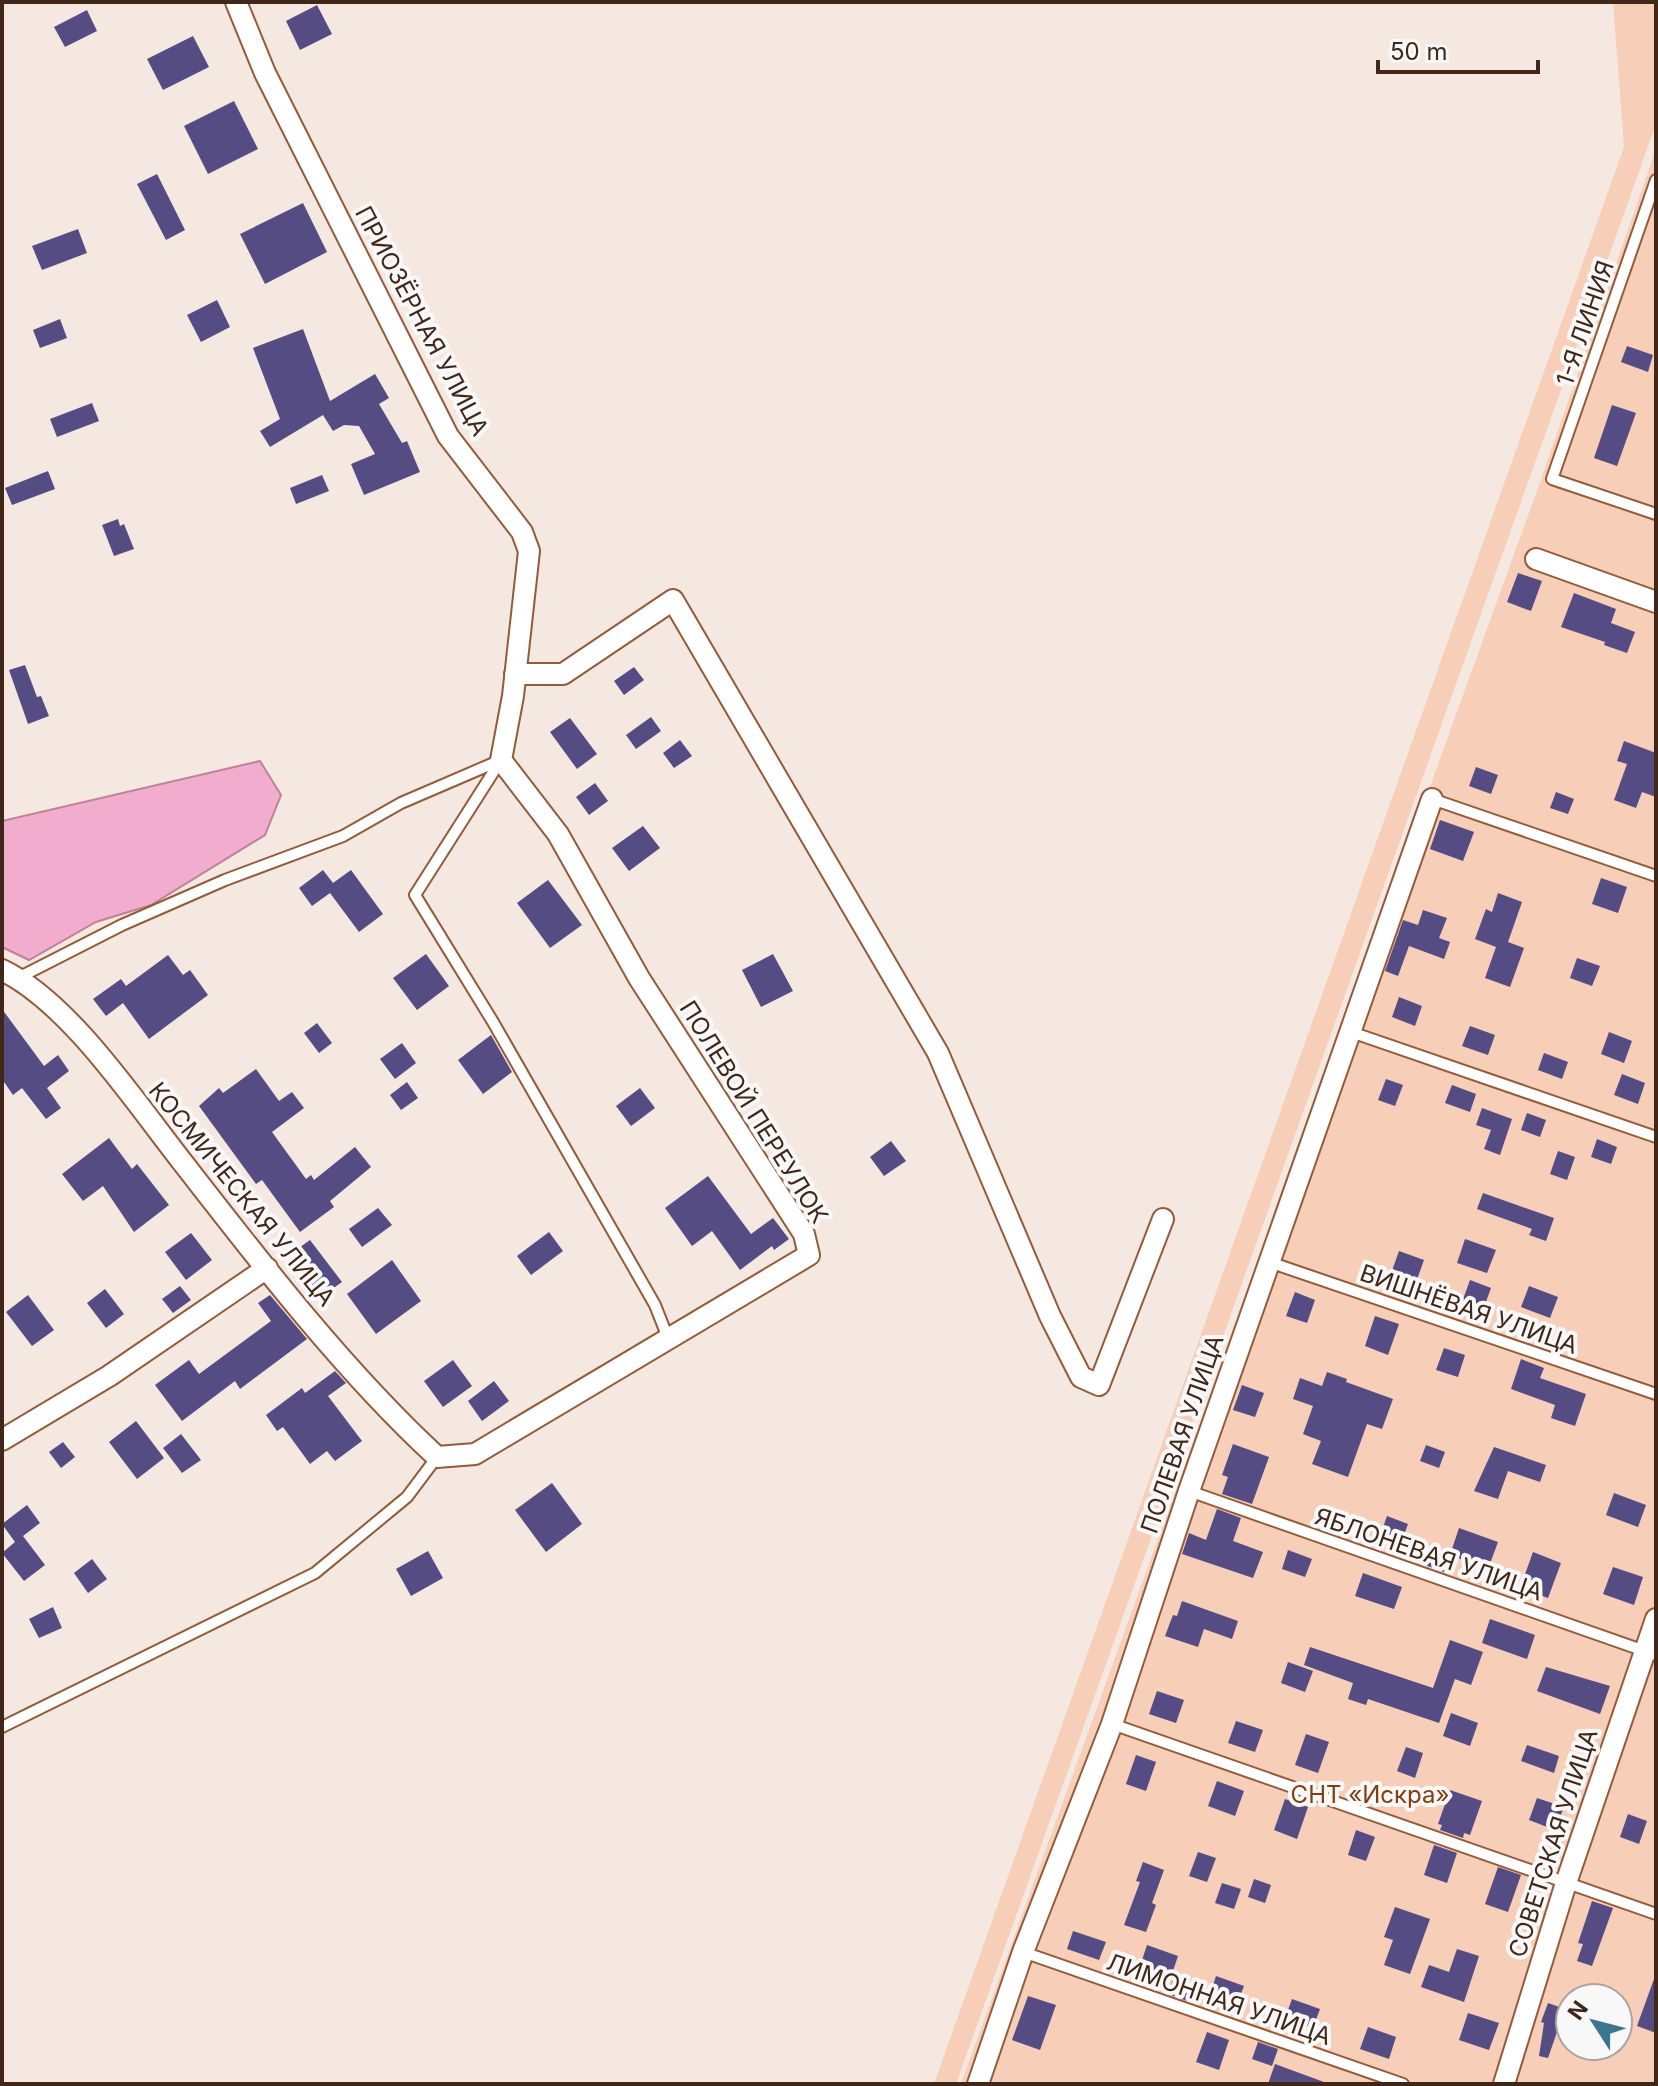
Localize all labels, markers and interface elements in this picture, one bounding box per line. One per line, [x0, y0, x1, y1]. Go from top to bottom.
scale bar [1378, 24, 1538, 74]
text: 50 m [1390, 37, 1448, 66]
street label: ПРИОЗЁРНАЯ УЛИЦА [349, 201, 495, 441]
street label: 1-Я ЛИНИЯ [1550, 257, 1620, 389]
street label: ПОЛЕВОЙ ПЕРЕУЛОК [674, 995, 835, 1229]
street label: КОСМИЧЕСКАЯ УЛИЦА [143, 1076, 341, 1312]
street label: ВИШНЁВАЯ УЛИЦА [1356, 1258, 1582, 1360]
street label: ПОЛЕВАЯ УЛИЦА [1134, 1331, 1230, 1537]
street label: ЯБЛОНЕВАЯ УЛИЦА [1311, 1501, 1547, 1607]
street label: СОВЕТСКАЯ УЛИЦА [1502, 1725, 1604, 1961]
park label: СНТ «Искра» [1291, 1780, 1449, 1809]
street label: ЛИМОННАЯ УЛИЦА [1103, 1947, 1335, 2051]
north arrow [1554, 1982, 1634, 2062]
text: N [1562, 1996, 1593, 2025]

